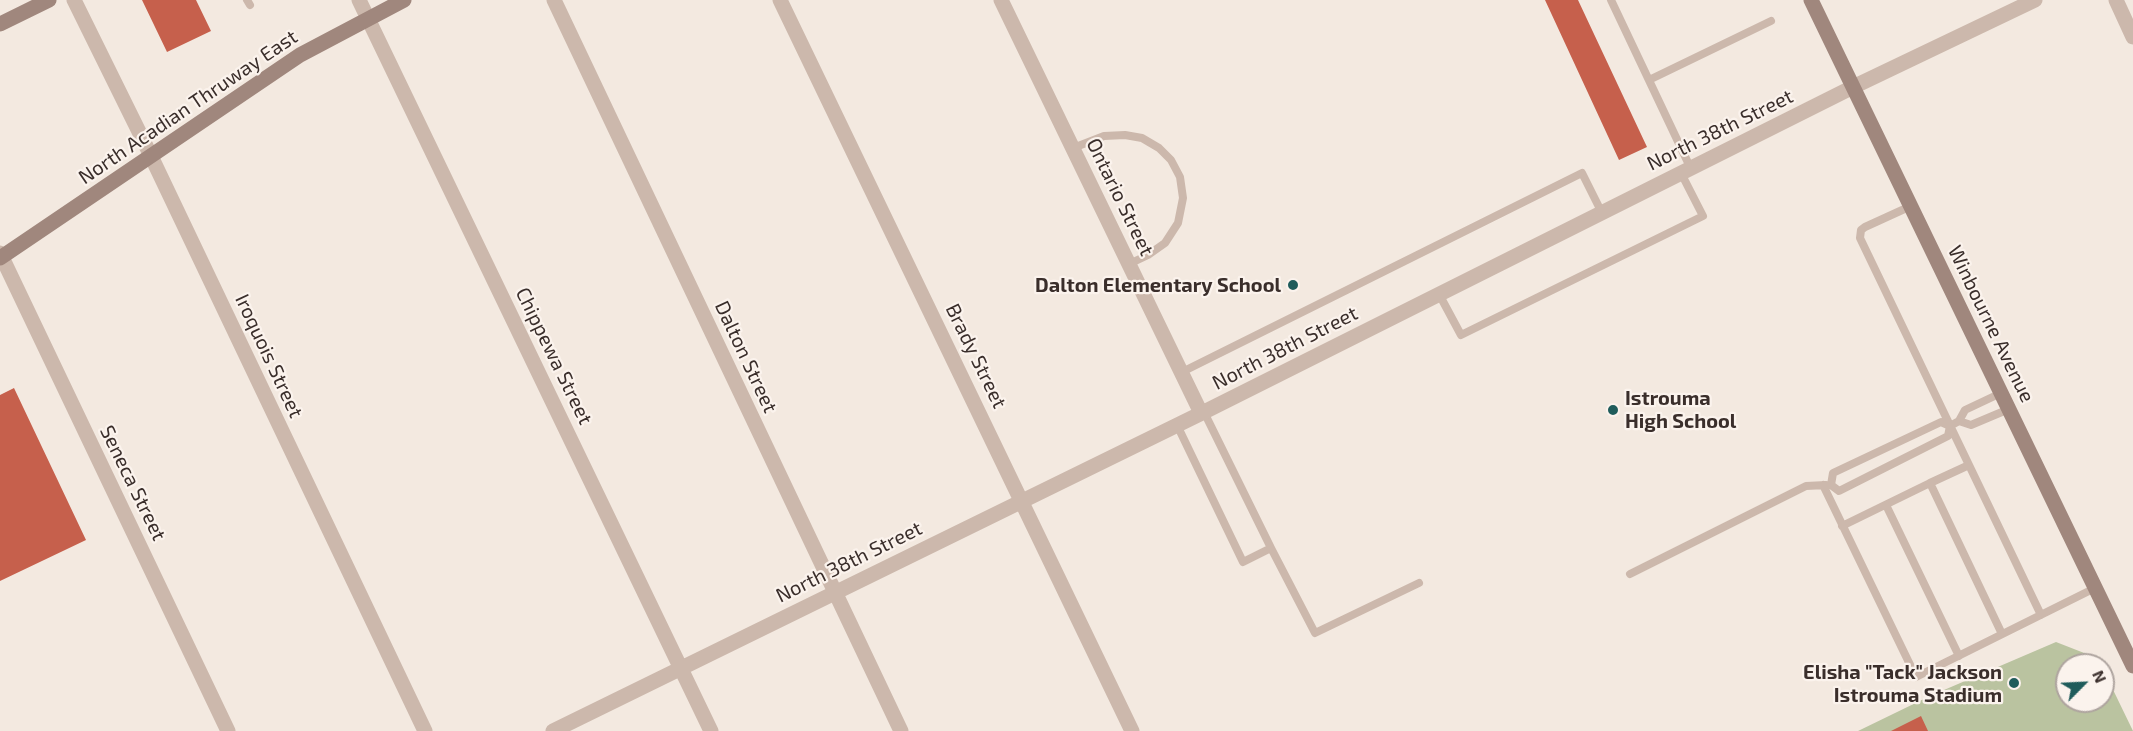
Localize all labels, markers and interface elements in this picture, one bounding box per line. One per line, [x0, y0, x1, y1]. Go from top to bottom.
street label: North Acadian Thruway East [74, 25, 302, 189]
street label: North 38th Street [1643, 84, 1797, 176]
street label: Ontario Street [1081, 134, 1159, 260]
street label: Winbourne Avenue [1943, 242, 2039, 406]
place label: Dalton Elementary School [1035, 273, 1281, 297]
marker: Dalton Elementary School [1286, 278, 1300, 292]
street label: Chippewa Street [510, 284, 598, 428]
street label: Iroquois Street [230, 290, 308, 422]
street label: Dalton Street [710, 297, 782, 417]
street label: Brady Street [940, 300, 1012, 412]
street label: North 38th Street [1208, 301, 1362, 395]
place label: Istrouma High School [1625, 386, 1736, 433]
marker: Istrouma High School [1606, 403, 1620, 417]
street label: Seneca Street [95, 422, 171, 544]
street label: North 38th Street [772, 516, 926, 608]
north arrow [2055, 653, 2115, 713]
place label: Elisha "Tack" Jackson Istrouma Stadium [1803, 660, 2002, 707]
text: N [2089, 667, 2111, 685]
marker: Elisha "Tack" Jackson Istrouma Stadium [2007, 676, 2021, 690]

